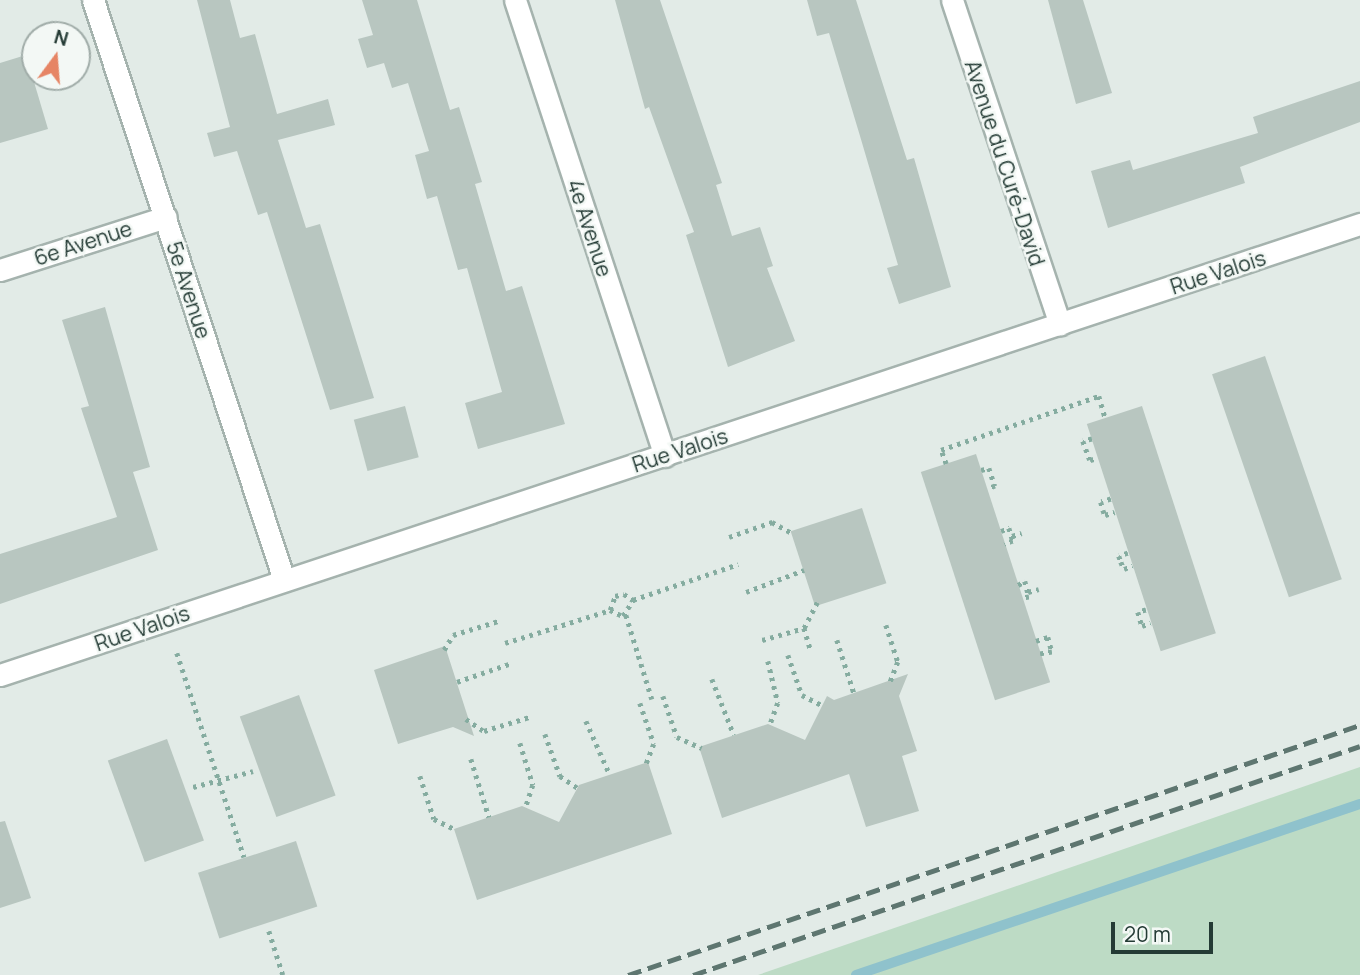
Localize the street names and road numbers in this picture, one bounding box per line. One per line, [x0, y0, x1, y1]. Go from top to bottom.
street label: Avenue du Curé-David [960, 57, 1050, 269]
street label: 4e Avenue [562, 176, 618, 280]
street label: 6e Avenue [31, 215, 135, 271]
street label: 5e Avenue [161, 238, 217, 342]
street label: Rue Valois [1167, 245, 1269, 299]
street label: Rue Valois [629, 423, 731, 477]
street label: Rue Valois [91, 600, 193, 656]

